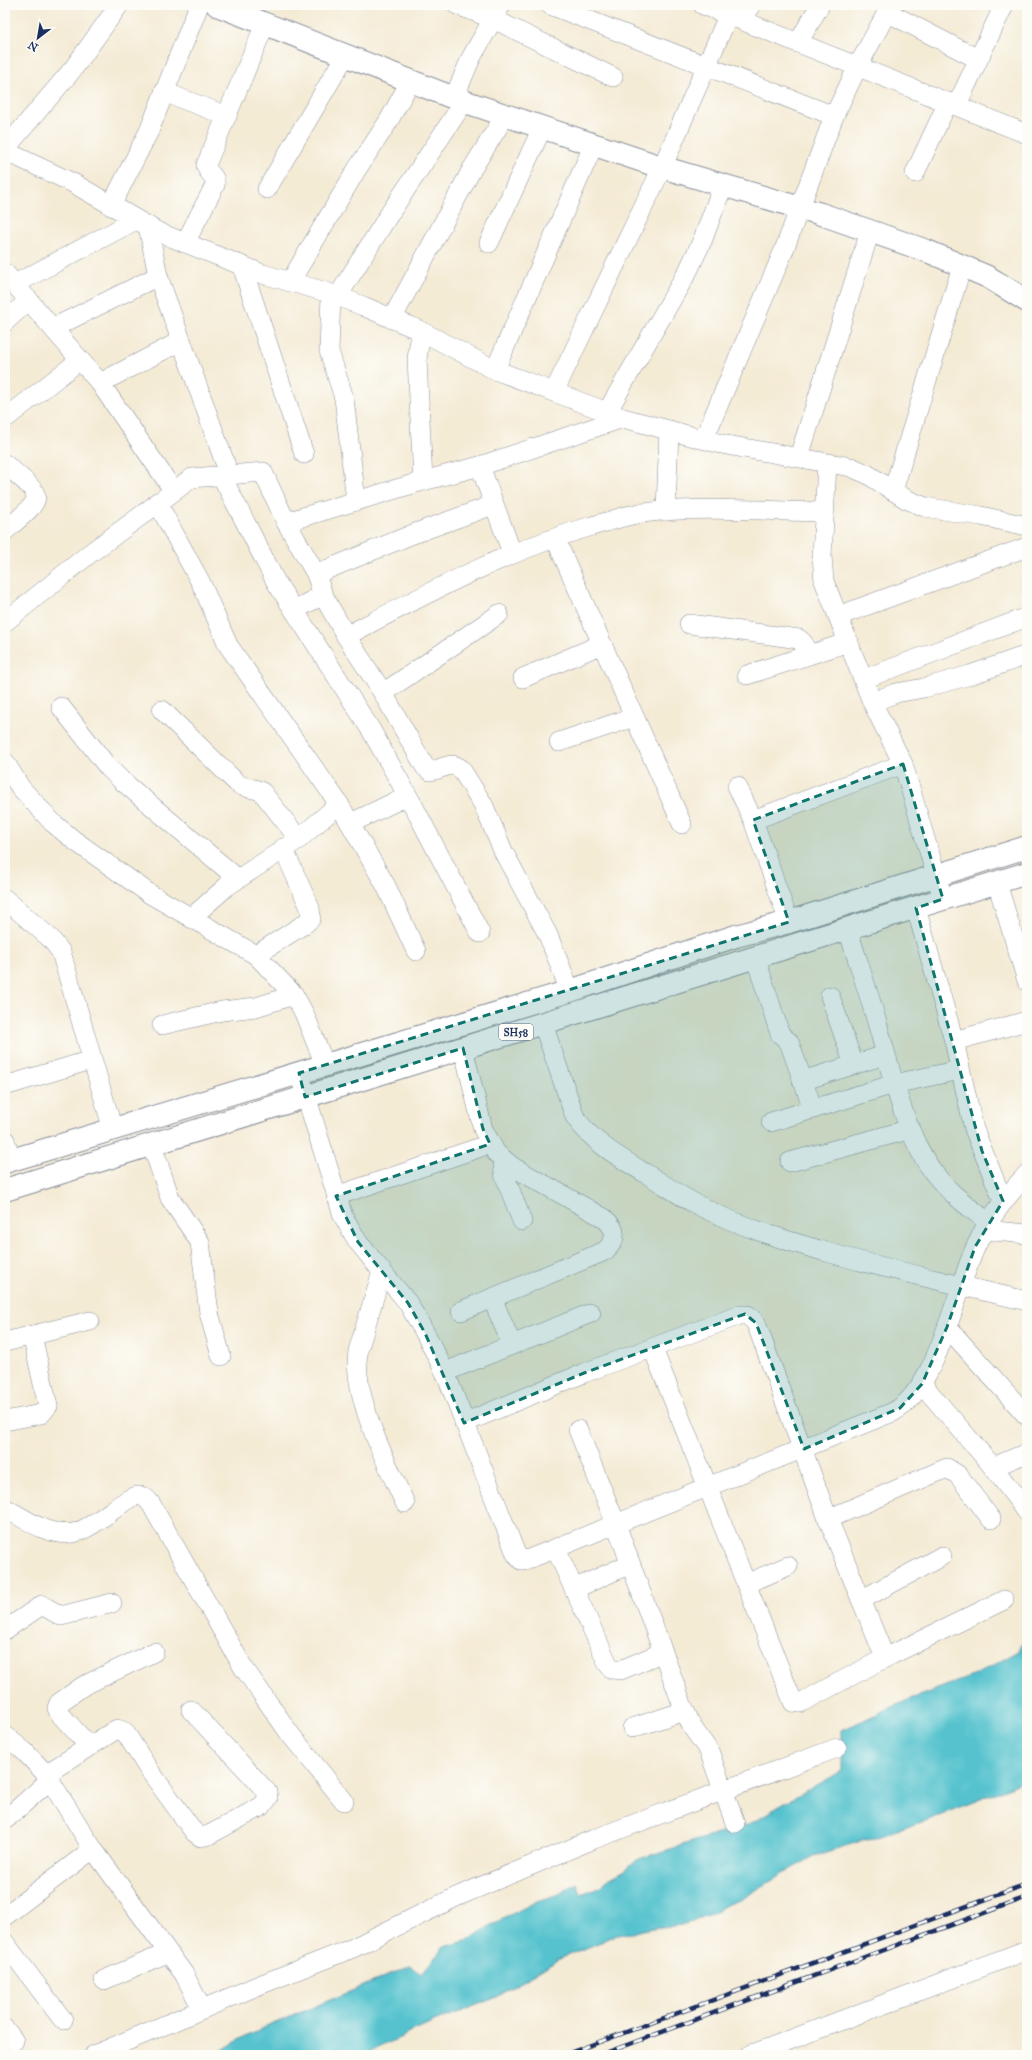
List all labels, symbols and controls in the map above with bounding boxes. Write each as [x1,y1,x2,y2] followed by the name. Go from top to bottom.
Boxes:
[18,18,58,58] north arrow
[25,38,40,54] text: N
[499,1024,533,1040] road number: SH58

